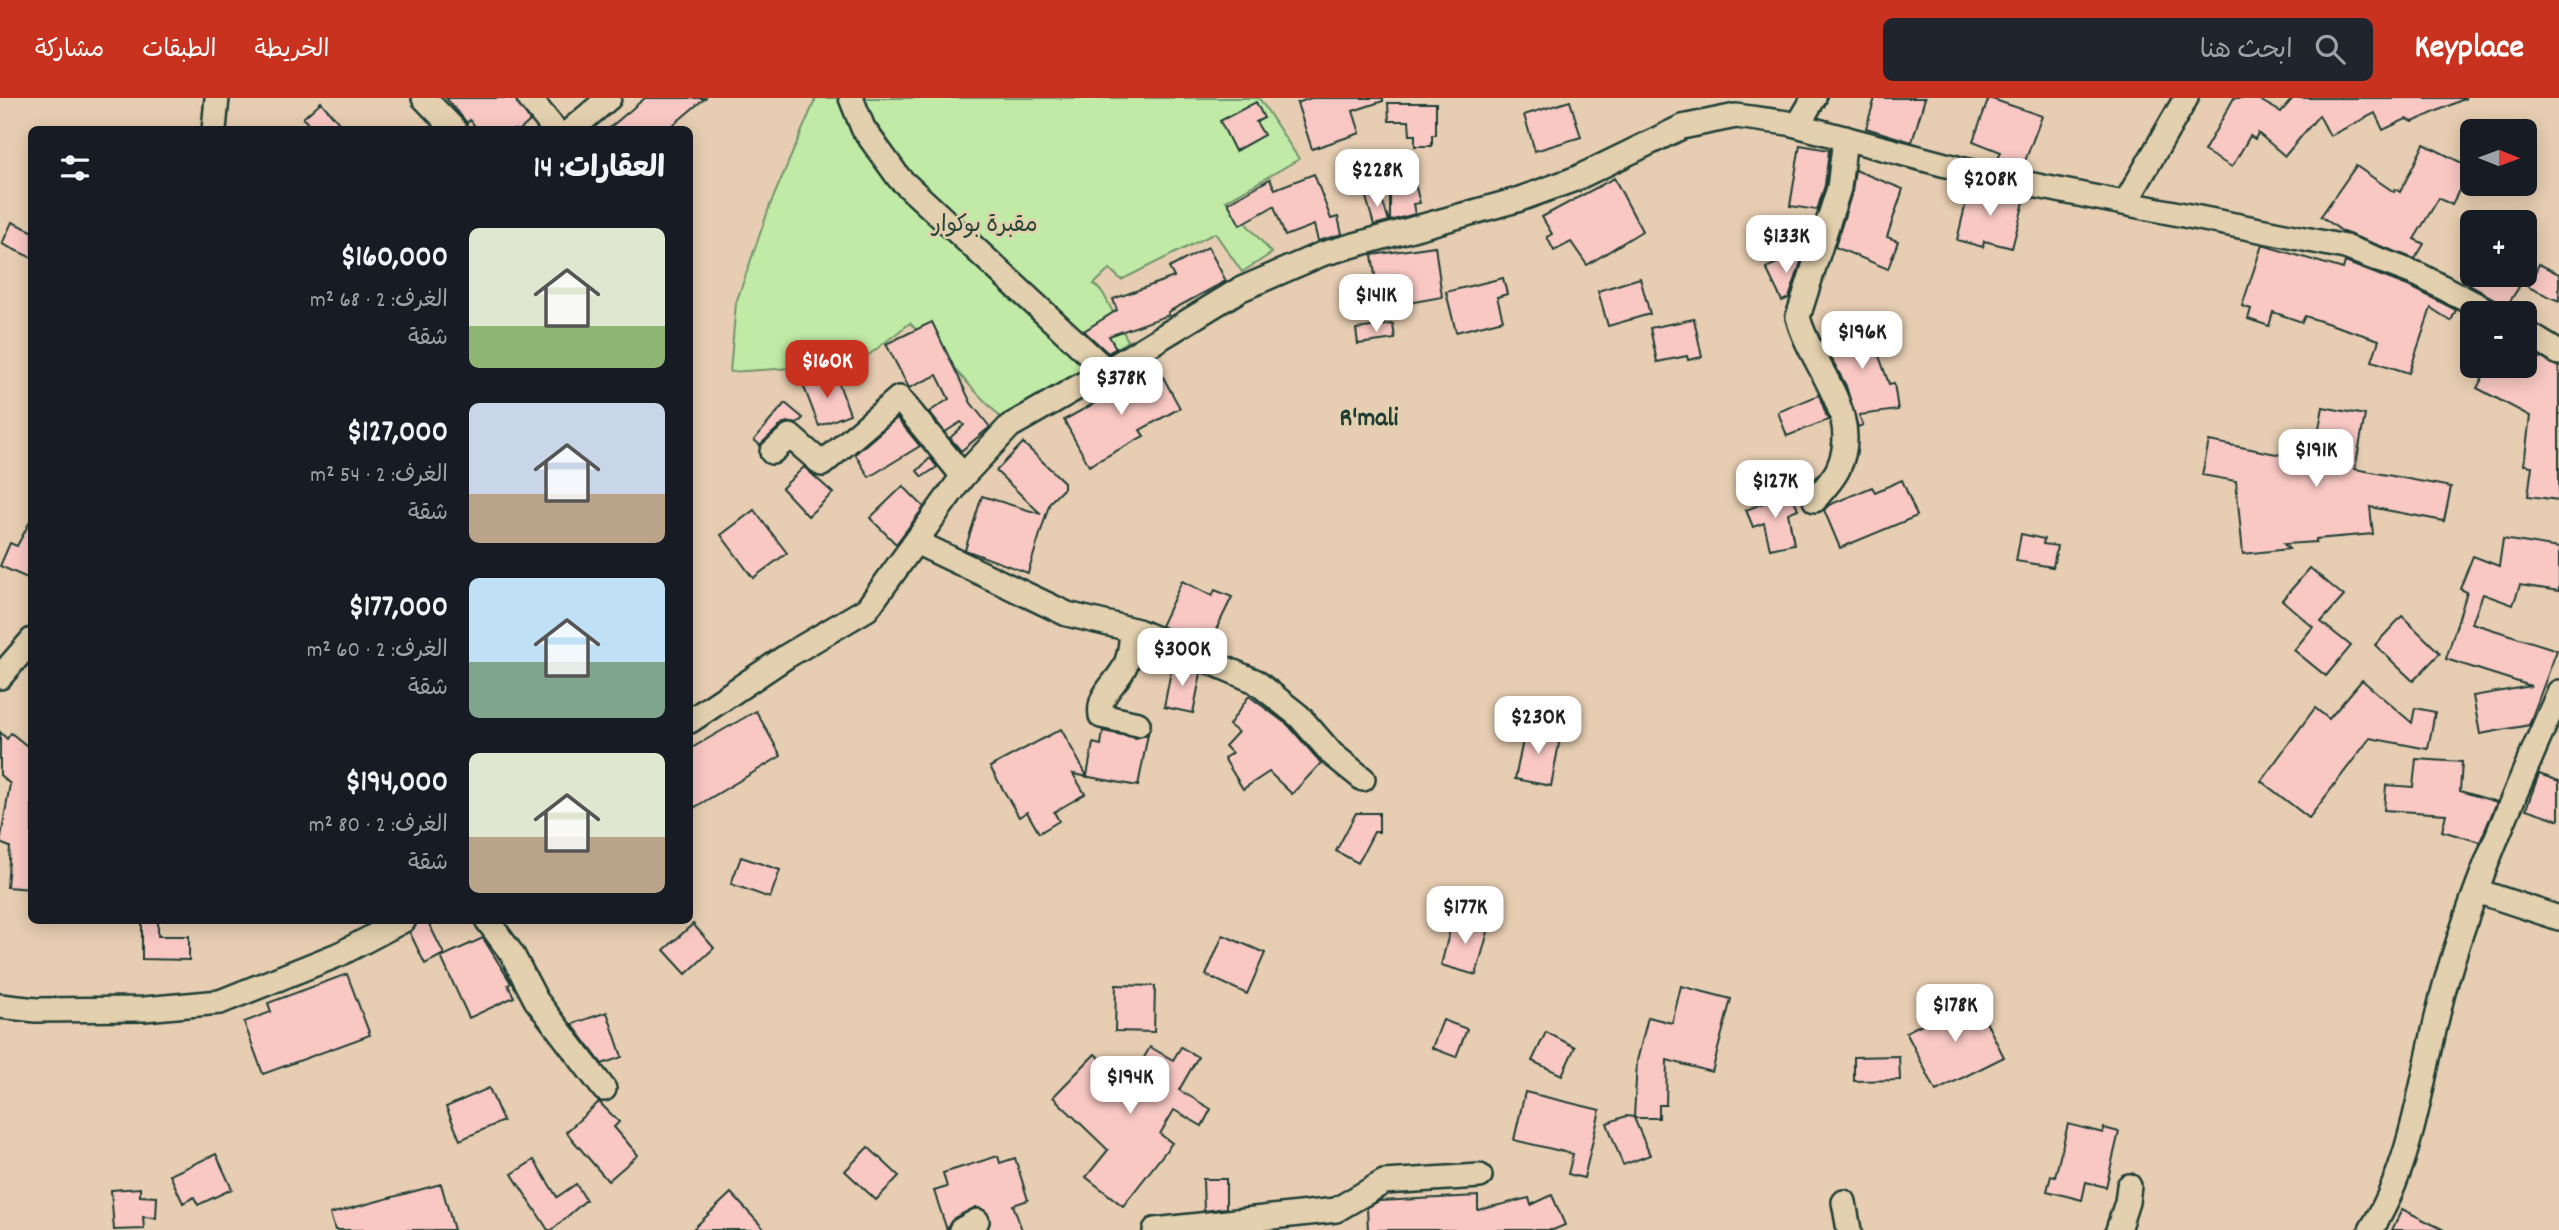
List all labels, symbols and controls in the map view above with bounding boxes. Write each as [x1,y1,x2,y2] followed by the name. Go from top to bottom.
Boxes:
[1883,18,2373,81] search box
[2415,26,2524,73] text: Keyplace
[2311,30,2349,68] icon: search
[2200,33,2293,70] text: ابحث هنا
[35,34,104,68] text: مشاركة
[142,34,217,68] text: الطبقات
[255,34,329,68] text: الخريطة
[2460,119,2538,196] north arrow
[2460,119,2537,378] map controls
[56,149,94,187] icon: filters
[534,149,665,192] text: العقارات: 14
[1328,150,1426,209] pin: $228K
[1351,155,1403,188] text: $228K
[1941,158,2039,218] pin: $208K
[1963,164,2017,197] text: $208K
[930,210,1038,243] park label: مقبرة بوكوار
[2460,210,2537,287] button: +
[1737,216,1835,275] pin: $133K
[1762,221,1810,254] text: $133K
[340,238,448,281] text: $160,000
[525,256,609,340] icon: home
[1327,274,1425,334] pin: $141K
[1355,280,1397,313] text: $141K
[310,285,448,318] text: الغرف: 2 · 68 m²
[2460,301,2537,378] button: −
[1813,312,1911,371] pin: $196K
[1837,317,1887,350] text: $196K
[408,323,448,356] text: شقة
[778,341,876,400] pin: $160K
[801,346,853,379] text: $160K
[1072,358,1170,417] pin: $378K
[1096,363,1146,396] text: $378K
[1340,401,1399,438] district label: R'mali
[347,413,448,456] text: $127,000
[2267,430,2365,489] pin: $191K
[525,431,609,515] icon: home
[2295,435,2337,468] text: $191K
[310,460,448,493] text: الغرف: 2 · 54 m²
[1726,460,1824,520] pin: $127K
[1752,466,1798,499] text: $127K
[408,498,448,531] text: شقة
[348,588,448,631] text: $177,000
[525,606,609,690] icon: home
[1133,628,1231,688] pin: $300K
[1153,634,1211,667] text: $300K
[307,635,448,668] text: الغرف: 2 · 60 m²
[408,673,448,706] text: شقة
[1489,696,1587,756] pin: $230K
[1510,702,1566,735] text: $230K
[345,763,448,806] text: $194,000
[525,781,609,865] icon: home
[309,810,448,843] text: الغرف: 2 · 80 m²
[408,848,448,881] text: شقة
[1416,886,1514,946] pin: $177K
[1443,892,1487,925] text: $177K
[1906,984,2004,1044] pin: $178K
[1932,990,1978,1023] text: $178K
[1081,1056,1179,1116] pin: $194K
[1106,1062,1154,1095] text: $194K

